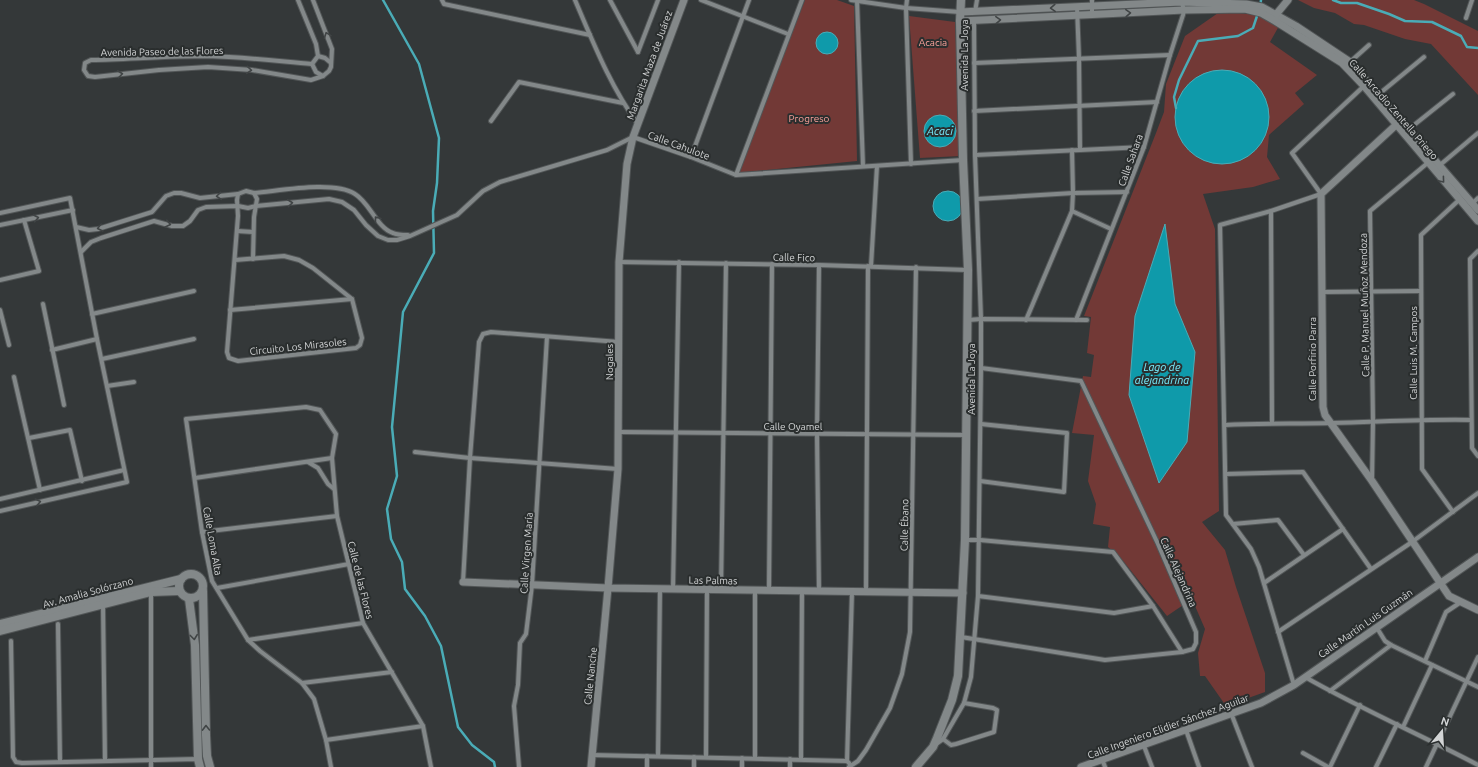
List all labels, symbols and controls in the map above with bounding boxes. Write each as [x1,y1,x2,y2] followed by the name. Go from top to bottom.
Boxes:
[1050,4,1056,12] one-way arrow
[625,9,674,121] street label: Margarita Maza de Juárez
[1125,9,1131,17] one-way arrow
[995,15,1001,24] one-way arrow
[959,19,970,91] street label: Avenida La Joya
[324,31,332,38] one-way arrow
[919,37,947,48] park label: Acacia
[101,45,223,58] street label: Avenida Paseo de las Flores
[1347,57,1440,162] street label: Calle Arcadio Zentella Priego
[246,65,252,74] one-way arrow
[117,70,123,79] one-way arrow
[789,113,830,124] park label: Progreso
[926,125,954,137] water label: Acaci
[646,129,711,162] street label: Calle Cahulote
[1116,133,1145,188] street label: Calle Sahara
[1438,175,1445,182] one-way arrow
[216,191,222,200] one-way arrow
[287,199,293,208] one-way arrow
[33,214,40,222] one-way arrow
[375,217,382,224] one-way arrow
[165,220,171,228] one-way arrow
[97,223,104,232] one-way arrow
[1358,233,1371,377] street label: Calle P. Manuel Muñoz Mendoza
[773,252,815,263] street label: Calle Fico
[1408,306,1419,400] street label: Calle Luis M. Campos
[1307,317,1318,401] street label: Calle Porfirio Parra
[249,336,347,357] street label: Circuito Los Mirasoles
[966,343,977,415] street label: Avenida La Joya
[604,344,615,380] street label: Nogales
[1135,361,1189,386] water label: Lago de alejandrina
[764,421,823,432] street label: Calle Oyamel
[35,499,41,507] one-way arrow
[898,499,910,551] street label: Calle Ébano
[201,506,224,576] street label: Calle Loma Alta
[518,512,535,594] street label: Calle Virgen María
[1158,536,1199,609] street label: Calle Alejandrina
[346,540,376,620] street label: Calle de las Flores
[42,575,135,610] street label: Av. Amalia Solórzano
[689,575,737,586] street label: Las Palmas
[1316,587,1415,660] street label: Calle Martín Luis Guzmán
[189,634,198,640] one-way arrow
[582,647,599,706] street label: Calle Nanche
[1086,692,1251,761] street label: Calle Ingeniero Elidier Sánchez Aguilar
[1422,711,1462,751] north arrow
[1439,715,1451,728] text: N
[202,725,210,731] one-way arrow

